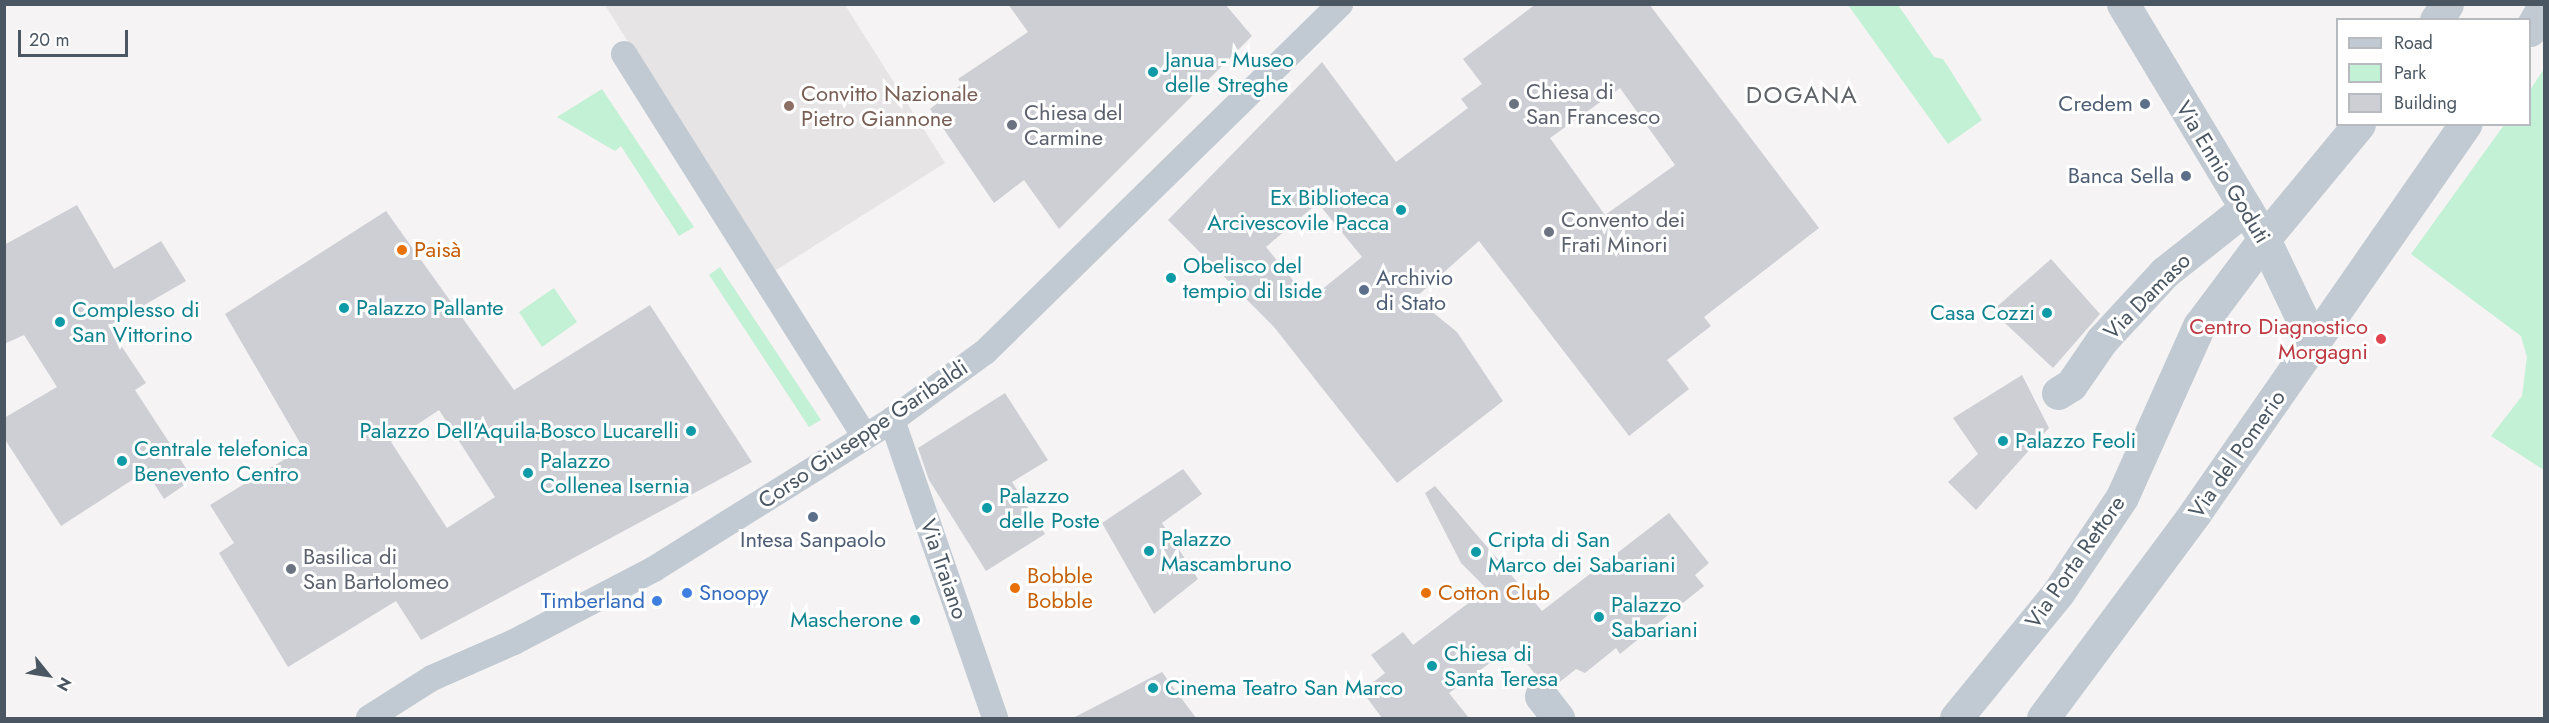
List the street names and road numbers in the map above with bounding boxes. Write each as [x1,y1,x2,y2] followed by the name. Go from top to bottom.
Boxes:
[2170,96,2276,248] street label: Via Ennio Goduti
[2098,247,2196,345] street label: Via Damaso
[753,354,973,514] street label: Corso Giuseppe Garibaldi
[2183,385,2291,523] street label: Via del Pomerio
[2020,491,2130,633] street label: Via Porta Rettore
[915,516,973,622] street label: Via Traiano

